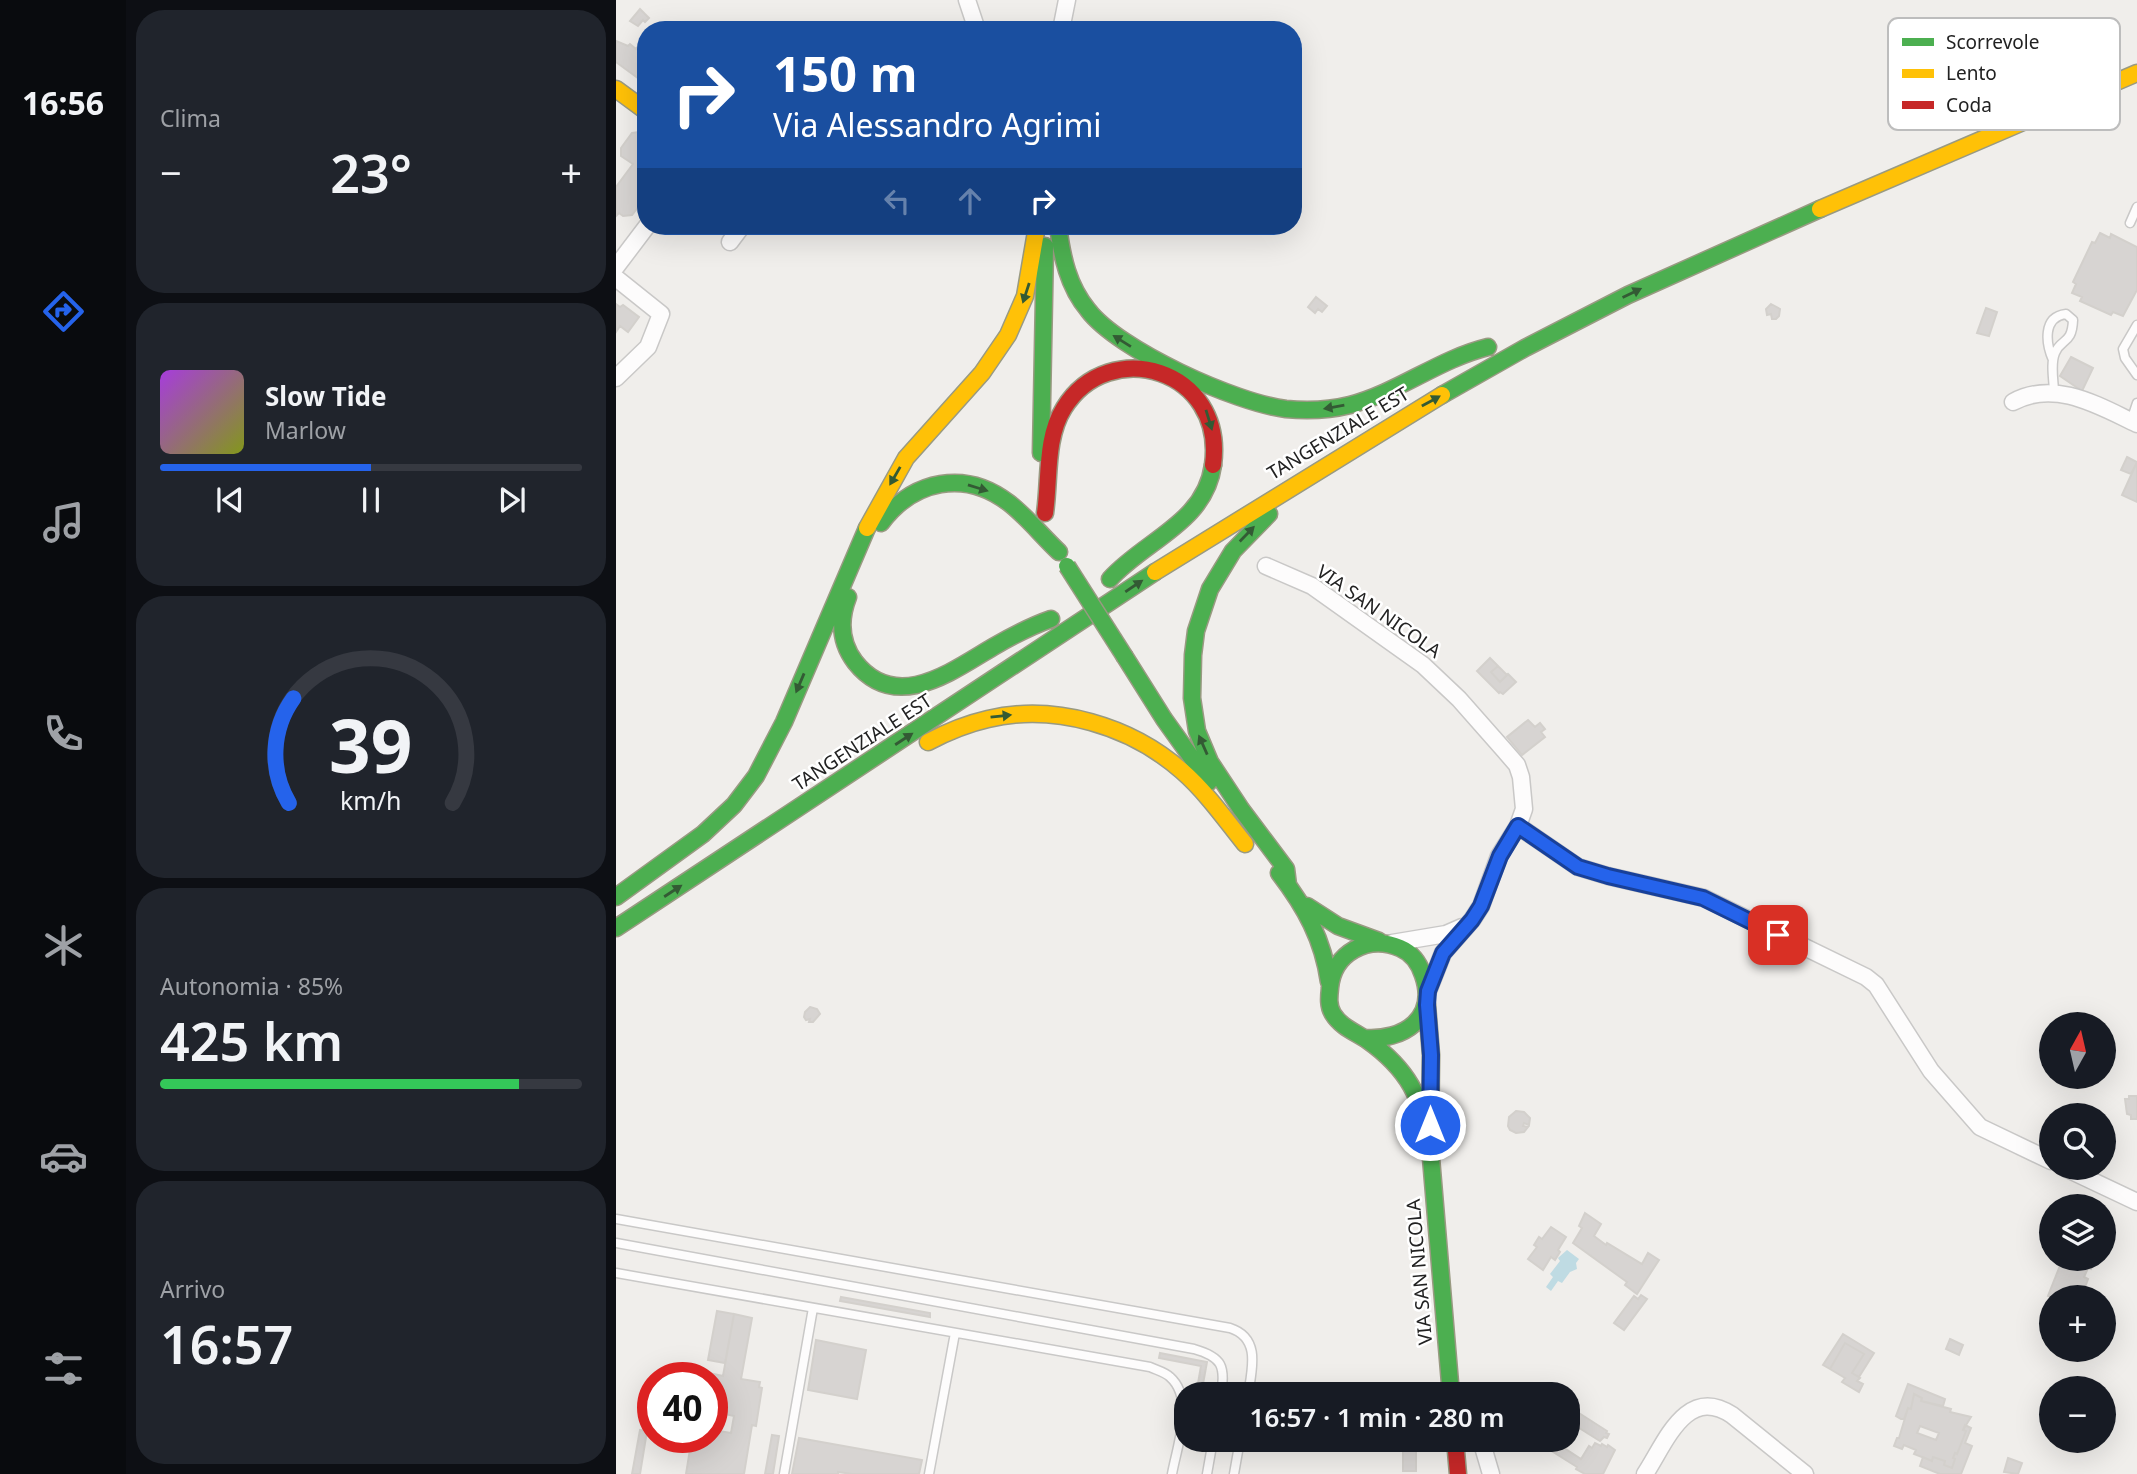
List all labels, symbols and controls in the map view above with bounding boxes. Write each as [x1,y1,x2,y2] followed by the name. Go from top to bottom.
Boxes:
[1888,18,2120,130] legend
[1946,29,2039,55] text: Scorrevole
[773,40,918,106] text: 150 m
[658,49,749,140] icon: right
[1946,60,1997,86] text: Lento
[22,81,104,124] text: 16:56
[1946,92,1992,118] text: Coda
[160,102,221,134] text: Clima
[773,103,1102,146] text: Via Alessandro Agrimi
[330,137,412,208] text: 23°
[160,146,182,198] text: −
[560,146,582,198] text: +
[878,182,916,220] icon: left
[951,182,989,220] icon: ahead
[1024,182,1062,220] icon: right
[1020,282,1031,303] one-way arrow
[39,287,88,336] icon: directions
[1621,288,1642,299] one-way arrow
[1113,335,1132,348] one-way arrow
[265,378,387,414] text: Slow Tide
[1262,380,1414,486] street label: TANGENZIALE EST
[1421,395,1441,407] one-way arrow
[1323,402,1345,413] one-way arrow
[1205,410,1215,431] one-way arrow
[265,414,346,446] text: Marlow
[889,467,901,486] one-way arrow
[211,481,249,519] icon: previous
[352,481,390,519] icon: pause
[493,481,531,519] icon: next
[968,484,989,494] one-way arrow
[39,498,88,547] icon: music
[1239,526,1256,543] one-way arrow
[1312,558,1447,664] street label: VIA SAN NICOLA
[1125,579,1143,593] one-way arrow
[795,673,806,694] one-way arrow
[787,687,937,797] street label: TANGENZIALE EST
[329,695,413,794] text: 39
[39,709,88,758] icon: phone
[990,711,1012,722] one-way arrow
[895,732,913,746] one-way arrow
[1197,735,1209,755] one-way arrow
[340,783,402,817] text: km/h
[663,884,683,897] one-way arrow
[1748,905,1808,965] pin
[1759,916,1797,954] icon: arrive
[39,921,88,970] icon: climate
[160,970,343,1002] text: Autonomia · 85%
[160,1005,343,1076] text: 425 km
[2039,1012,2116,1088] north arrow
[2039,1012,2116,1453] map controls
[1393,1088,1467,1162] position arrow
[2039,1103,2116,1180] button: search
[39,1132,88,1181] icon: car
[2039,1194,2116,1271] button: layers
[1400,1197,1438,1346] street label: VIA SAN NICOLA
[160,1273,225,1305] text: Arrivo
[2039,1285,2116,1362] button: +
[160,1308,293,1379] text: 16:57
[39,1344,88,1393] icon: filters
[637,1362,728,1453] speed limit sign: 40
[2039,1376,2116,1453] button: −
[1250,1399,1504,1435] text: 16:57 · 1 min · 280 m

